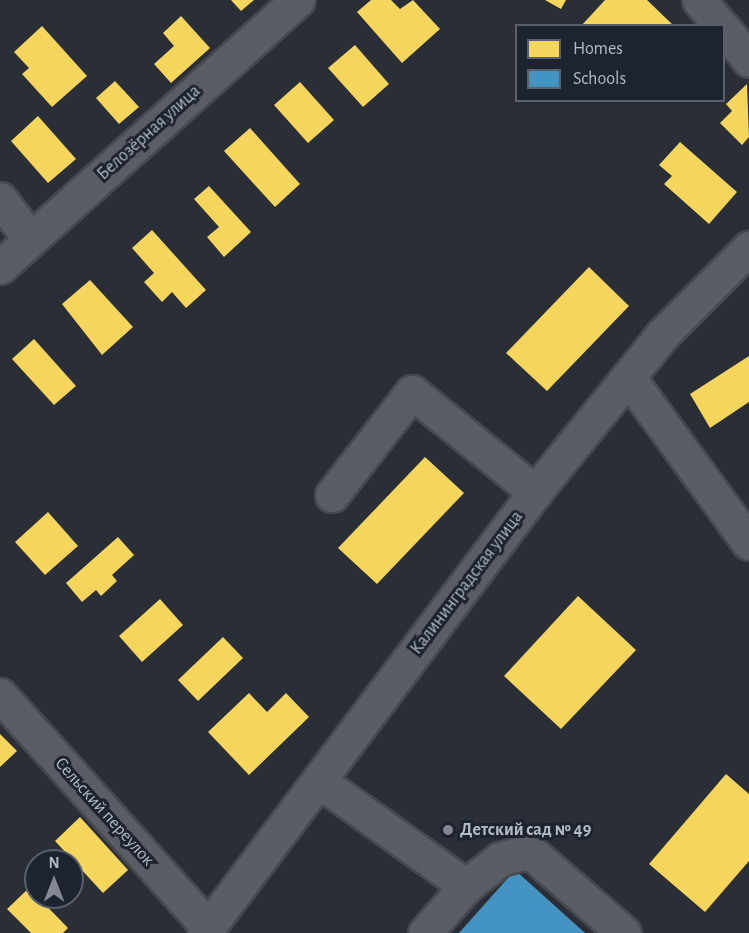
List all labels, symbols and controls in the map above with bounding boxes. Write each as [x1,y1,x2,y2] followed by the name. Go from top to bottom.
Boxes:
[515,24,725,102] legend
[573,40,623,58] text: Homes
[573,70,626,88] text: Schools
[93,81,205,185] street label: Белозёрная улица
[406,507,528,659] street label: Калининградская улица
[50,753,158,871] street label: Сельский переулок
[460,819,591,841] place label: Детский сад № 49
[441,823,455,837] marker: Детский сад № 49
[24,849,84,909] north arrow
[48,855,60,871] text: N

